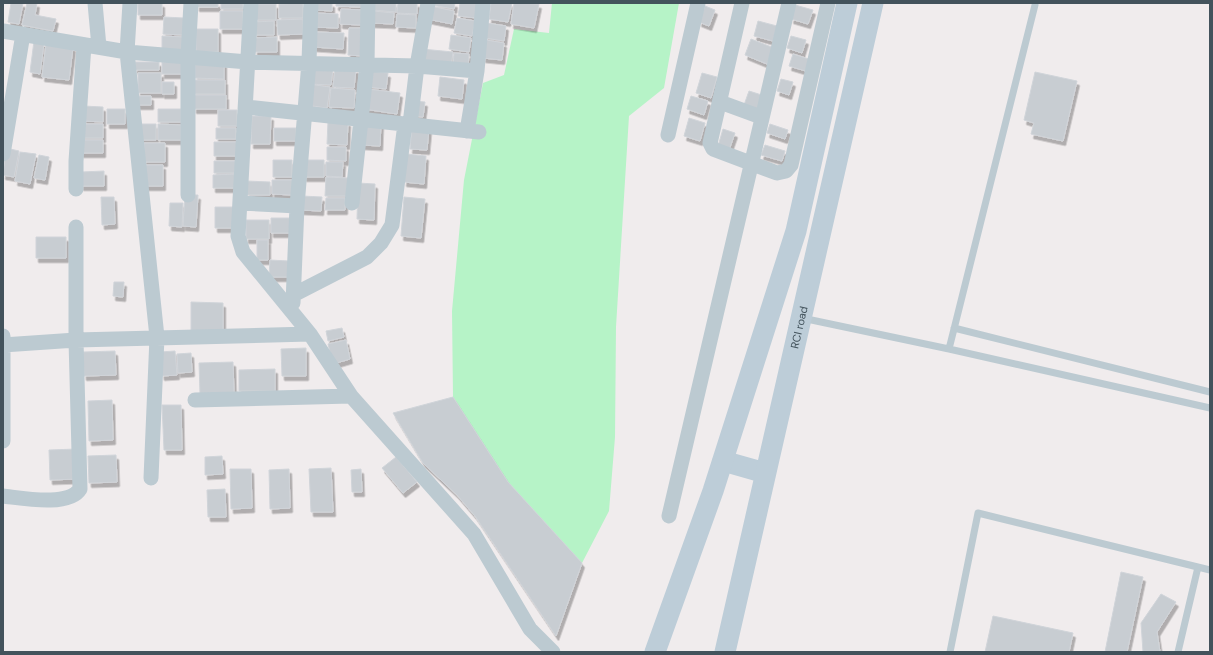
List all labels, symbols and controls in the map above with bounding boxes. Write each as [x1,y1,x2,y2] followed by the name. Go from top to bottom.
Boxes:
[787,305,811,350] street label: RCI road

